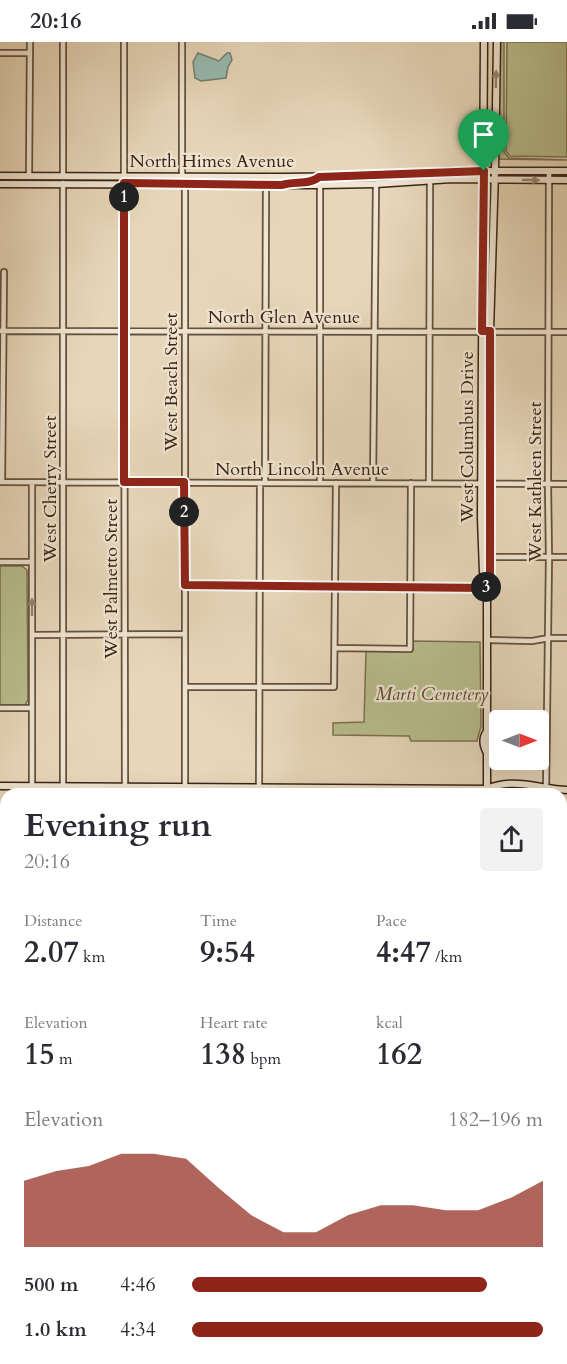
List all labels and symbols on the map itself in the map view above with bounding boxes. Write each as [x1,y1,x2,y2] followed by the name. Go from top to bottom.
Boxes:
[491,69,500,88] one-way arrow
[458,109,509,171] pin
[130,149,294,174] street label: North Himes Avenue
[521,175,540,185] one-way arrow
[109,182,139,212] pin: 1
[208,305,360,330] street label: North Glen Avenue
[159,312,184,453] street label: West Beach Street
[455,351,480,524] street label: West Columbus Drive
[523,401,548,563] street label: West Kathleen Street
[38,415,63,564] street label: West Cherry Street
[215,457,389,482] street label: North Lincoln Avenue
[169,497,199,527] pin: 2
[99,499,124,660] street label: West Palmetto Street
[471,572,501,602] pin: 3
[27,598,37,617] one-way arrow
[375,682,489,707] park label: Marti Cemetery
[489,710,549,770] north arrow

